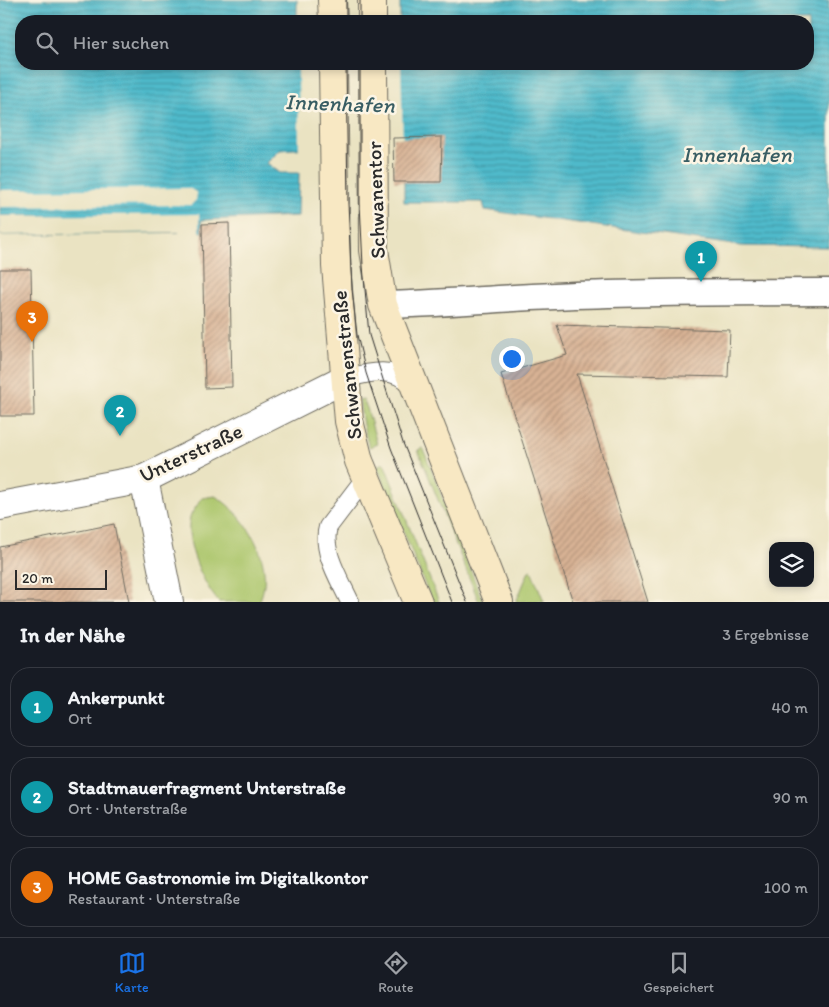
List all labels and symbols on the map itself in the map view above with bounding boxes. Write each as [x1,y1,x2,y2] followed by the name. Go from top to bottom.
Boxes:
[285,88,396,119] water label: Innenhafen
[361,140,390,259] street label: Schwanentor
[682,141,792,168] water label: Innenhafen
[685,241,717,282] pin: 1
[326,289,367,441] street label: Schwanenstraße
[16,301,48,342] pin: 3
[499,346,525,372] your location
[104,395,136,436] pin: 2
[135,418,246,487] street label: Unterstraße
[15,567,108,590] scale bar

